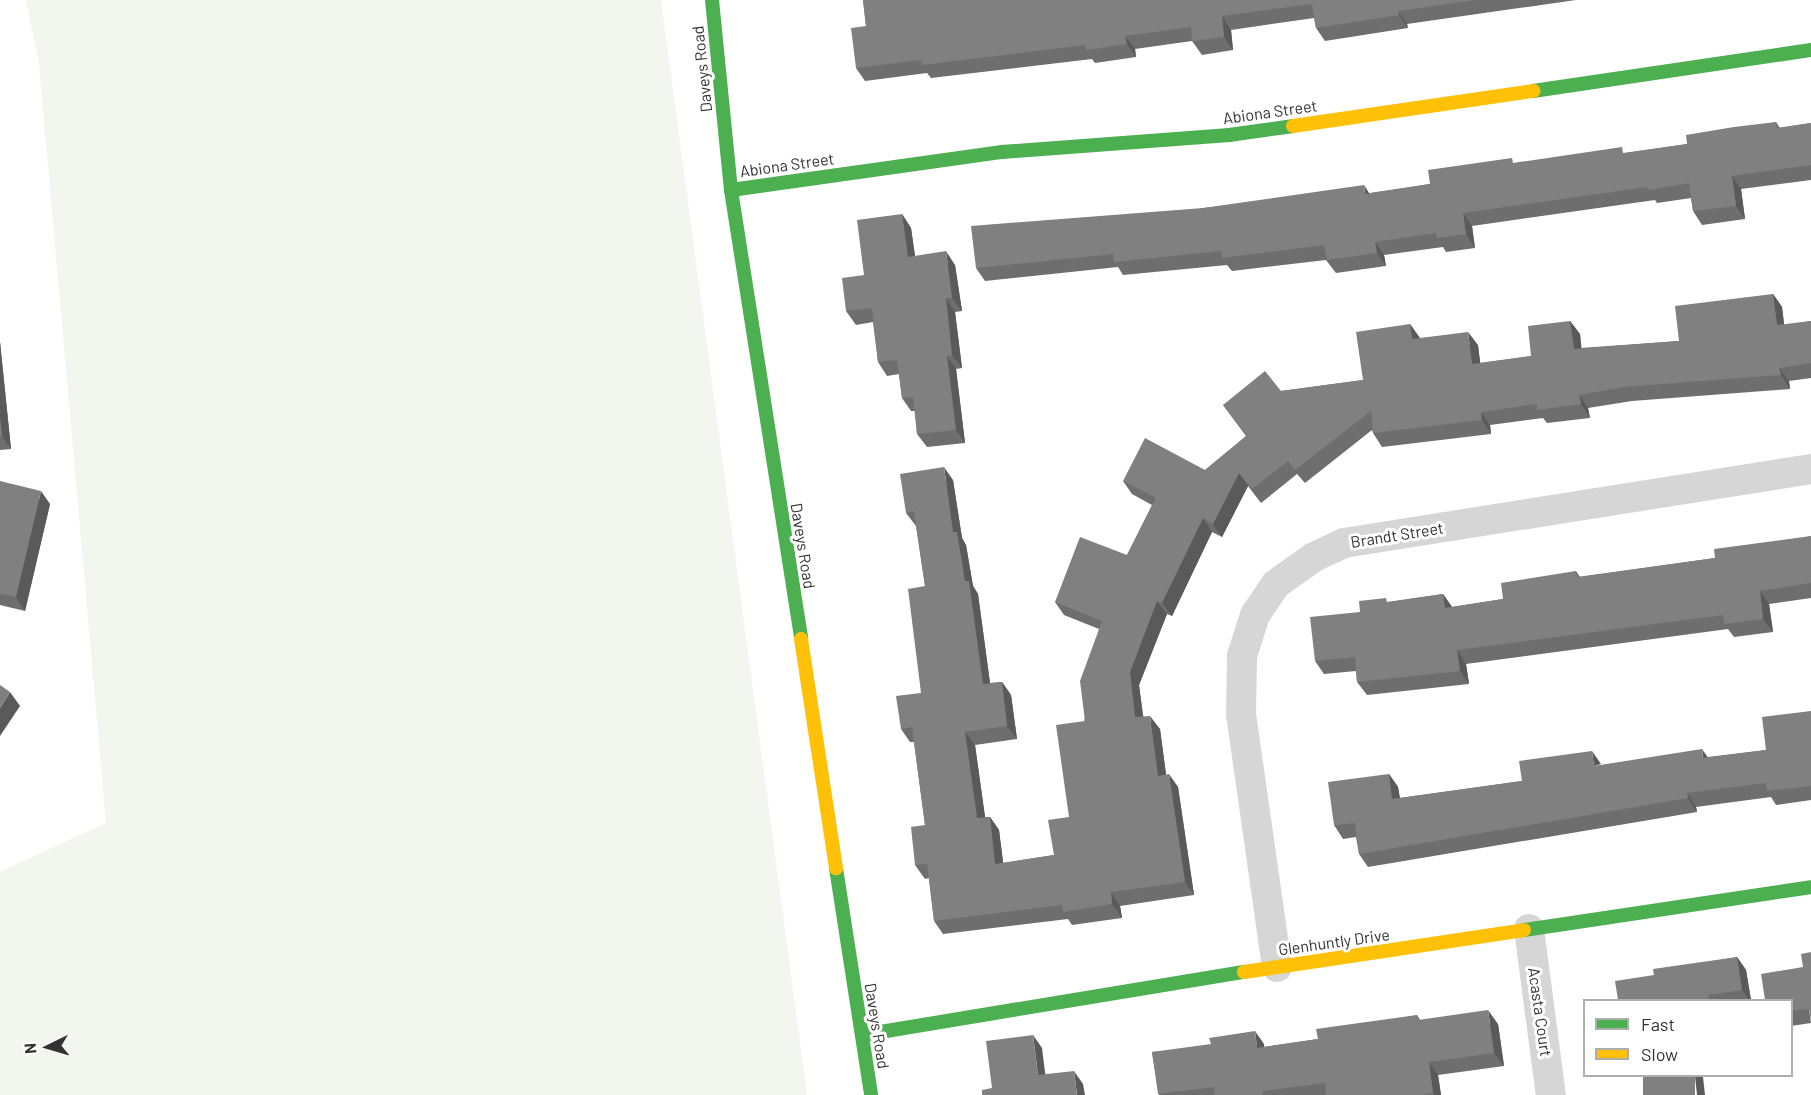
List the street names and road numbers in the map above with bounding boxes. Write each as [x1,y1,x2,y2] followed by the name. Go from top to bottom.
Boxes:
[688,25,716,113] street label: Daveys Road
[1222,96,1318,128] street label: Abiona Street
[739,149,835,181] street label: Abiona Street
[787,502,819,590] street label: Daveys Road
[1349,518,1445,552] street label: Brandt Street
[1277,925,1391,959] street label: Glenhuntly Drive
[1524,966,1556,1058] street label: Acasta Court
[861,982,893,1070] street label: Daveys Road

